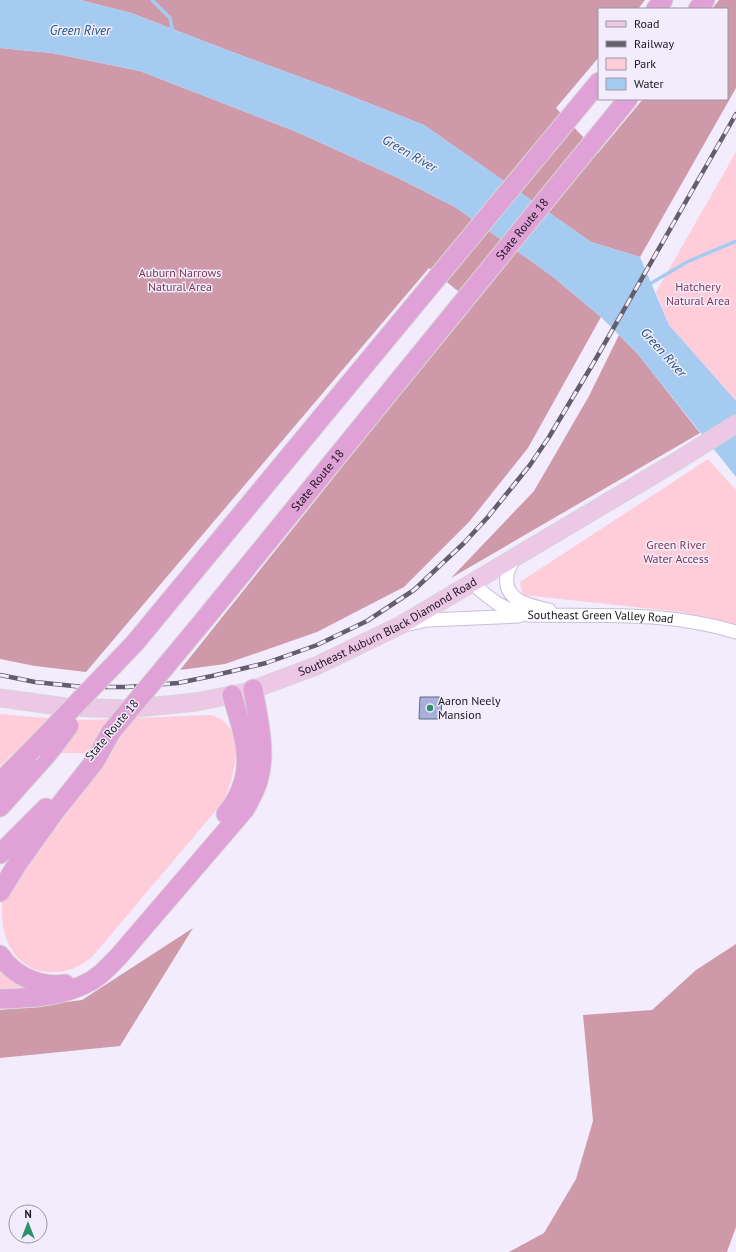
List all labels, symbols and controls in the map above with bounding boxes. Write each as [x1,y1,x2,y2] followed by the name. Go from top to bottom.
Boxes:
[598,8,728,100] legend
[634,16,659,31] text: Road
[50,22,111,39] water label: Green River
[634,36,674,51] text: Railway
[634,56,656,71] text: Park
[634,76,664,91] text: Water
[379,131,441,176] water label: Green River
[492,195,551,263] street label: State Route 18
[139,265,221,294] park label: Auburn Narrows Natural Area
[666,279,730,308] park label: Hatchery Natural Area
[637,324,691,381] water label: Green River
[288,446,347,514] street label: State Route 18
[643,537,709,566] park label: Green River Water Access
[296,574,479,679] street label: Southeast Auburn Black Diamond Road
[527,607,674,626] street label: Southeast Green Valley Road
[438,693,501,722] place label: Aaron Neely Mansion
[82,696,142,763] street label: State Route 18
[425,703,435,713] marker: Aaron Neely Mansion
[8,1204,48,1244] north arrow
[24,1207,32,1221] text: N

